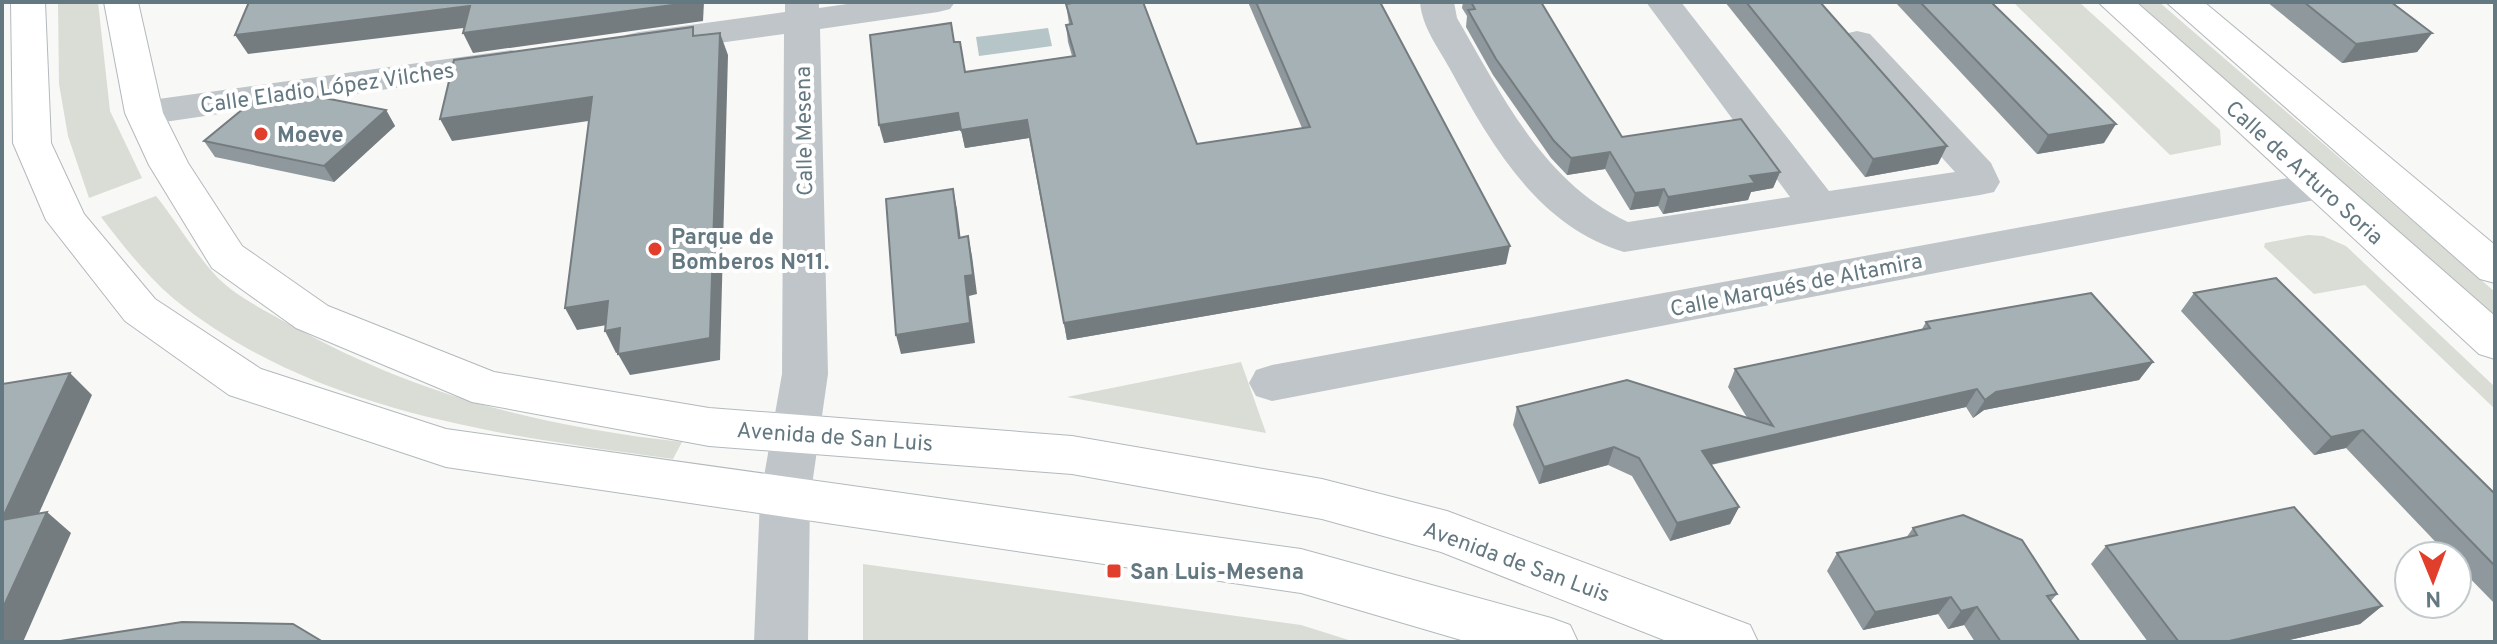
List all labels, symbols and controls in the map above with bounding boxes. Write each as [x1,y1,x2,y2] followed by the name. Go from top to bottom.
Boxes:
[199,58,456,121] street label: Calle Eladio López Vilches
[791,66,820,196] street label: Calle Mesena
[2219,96,2388,252] street label: Calle de Arturo Soria
[277,123,343,150] place label: Moeve
[252,125,270,143] marker: Moeve
[671,225,829,277] place label: Parque de Bomberos Nº11.
[646,240,664,258] marker: Parque de Bomberos Nº11.
[1668,249,1925,324] street label: Calle Marqués de Altamira
[736,418,934,459] street label: Avenida de San Luis
[1419,517,1613,610] street label: Avenida de San Luis
[2393,540,2473,620] north arrow
[1130,560,1304,587] place label: San Luis-Mesena
[1105,562,1123,580] marker: San Luis-Mesena
[2425,584,2441,611] text: N

